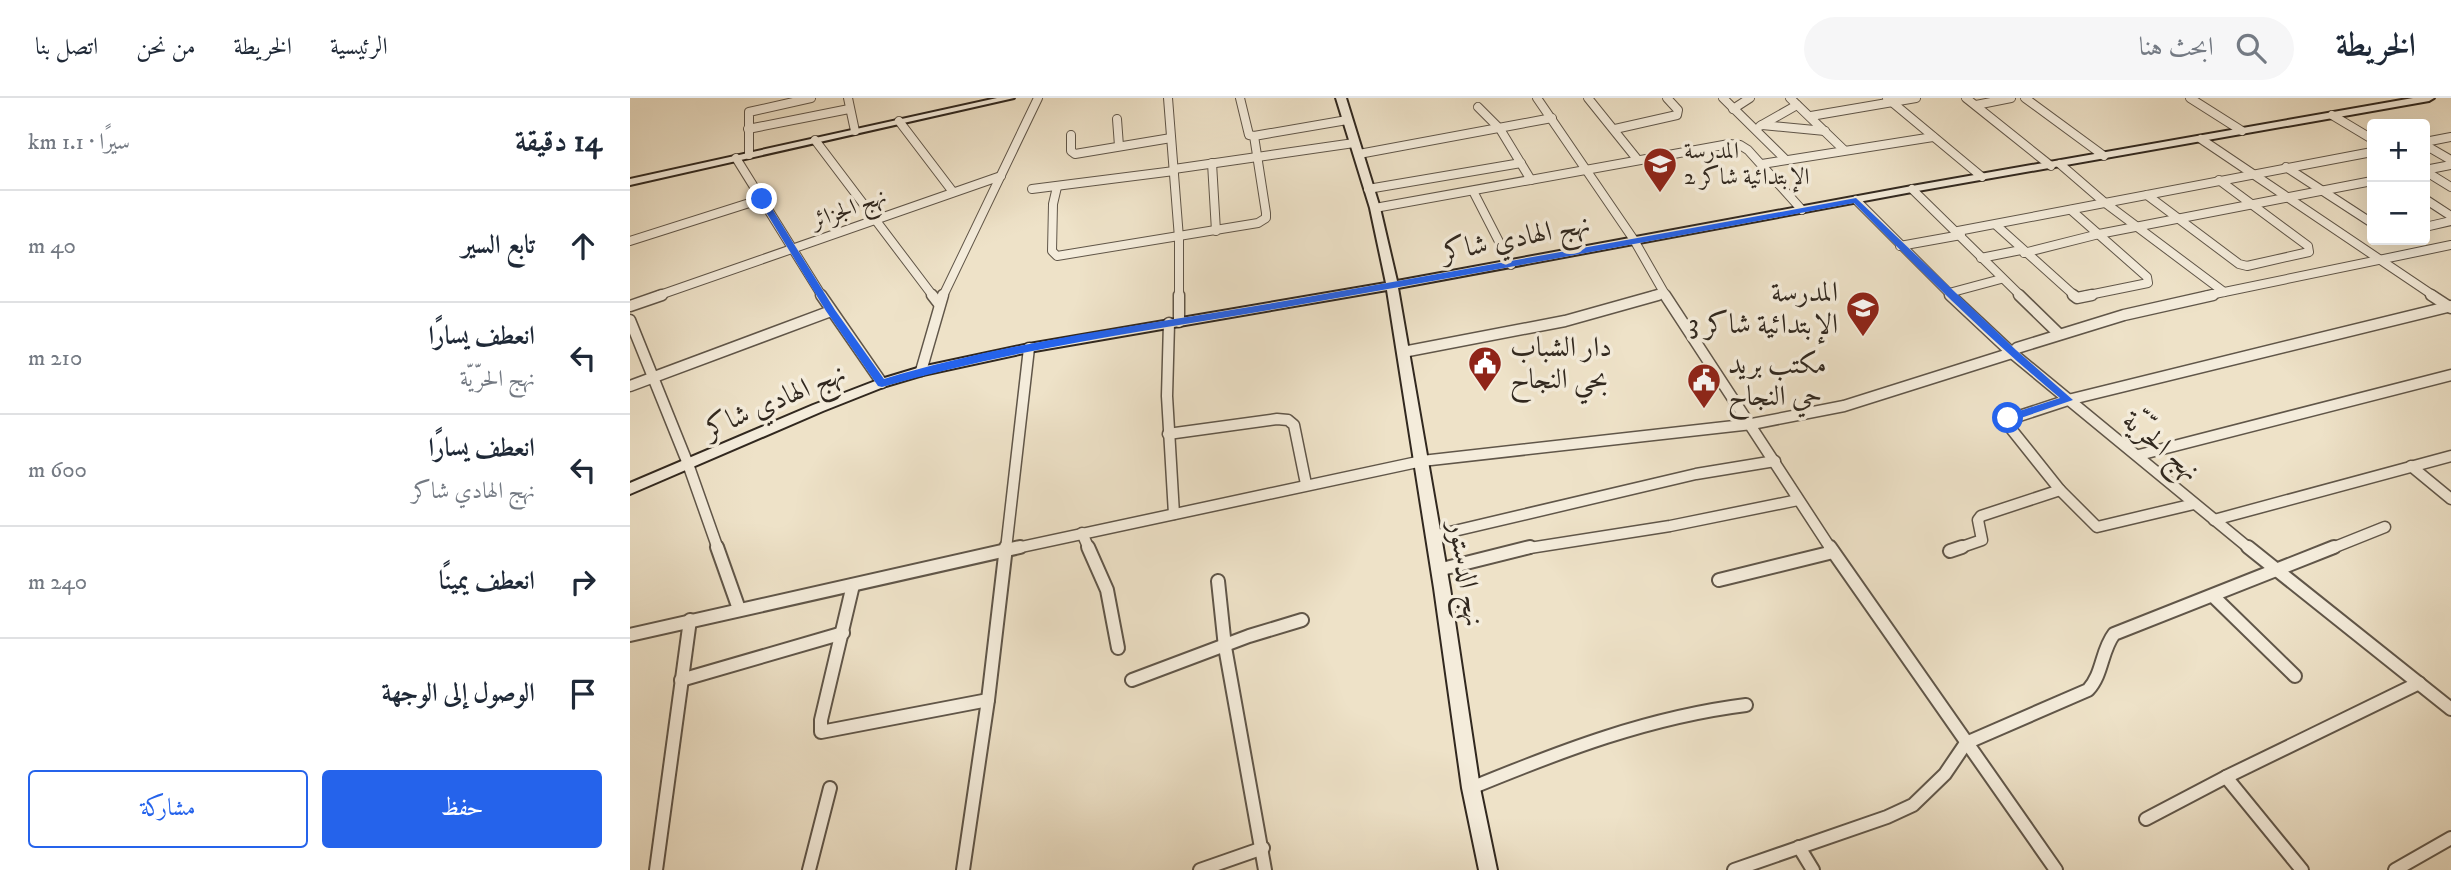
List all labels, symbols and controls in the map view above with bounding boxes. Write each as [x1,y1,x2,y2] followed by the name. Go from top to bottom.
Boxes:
[1804,17,2294,80] search box
[2336,26,2416,67] text: الخريطة
[2232,29,2270,67] icon: search
[2139,31,2214,64] text: ابحث هنا
[35,32,98,62] text: اتصل بنا
[136,32,196,62] text: من نحن
[234,32,292,62] text: الخريطة
[330,32,388,62] text: الرئيسية
[2367,119,2430,245] map controls
[2367,119,2430,182] button: +
[515,124,602,161] text: 14 دقيقة
[28,128,130,157] text: سيرًا · 1.1 km
[1684,137,1809,193] place label: المدرسة الإبتدائية شاكر 2
[1641,145,1679,194] school or university icon: المدرسة الإبتدائية شاكر 2
[806,182,892,241] street label: نهج الجزائر
[2367,182,2430,245] button: −
[746,183,777,214] route end
[1436,206,1594,276] street label: نهج الهادي شاكر
[564,227,602,265] icon: ahead
[462,229,535,262] text: تابع السير
[28,232,76,261] text: 40 m
[1689,275,1838,345] place label: المدرسة الإبتدائية شاكر 3
[1844,289,1882,338] school or university icon: المدرسة الإبتدائية شاكر 3
[428,320,535,353] text: انعطف يسارًا
[1510,330,1612,405] place label: دار الشباب بحي النجاح
[564,339,602,377] icon: left
[28,344,82,373] text: 210 m
[1466,344,1504,393] public building icon: دار الشباب بحي النجاح
[1728,347,1827,421] place label: مكتب بريد حي النجاح
[696,356,853,453] street label: نهج الهادي شاكر
[1685,361,1723,410] public building icon: مكتب بريد حي النجاح
[460,365,535,394] text: نهج الحرّيّة
[2111,401,2209,493] street label: نهج الحرّيّة
[1992,402,2023,433] route start
[428,432,535,465] text: انعطف يسارًا
[564,451,602,489] icon: left
[28,456,87,485] text: 600 m
[412,477,535,506] text: نهج الهادي شاكر
[1434,516,1492,630] street label: نهج الدستور
[564,563,602,601] icon: right
[439,565,535,598] text: انعطف يمينًا
[28,568,87,597] text: 240 m
[564,675,602,713] icon: arrive
[381,677,535,710] text: الوصول إلى الوجهة
[28,770,308,848] button: مشاركة
[322,770,602,848] button: حفظ

